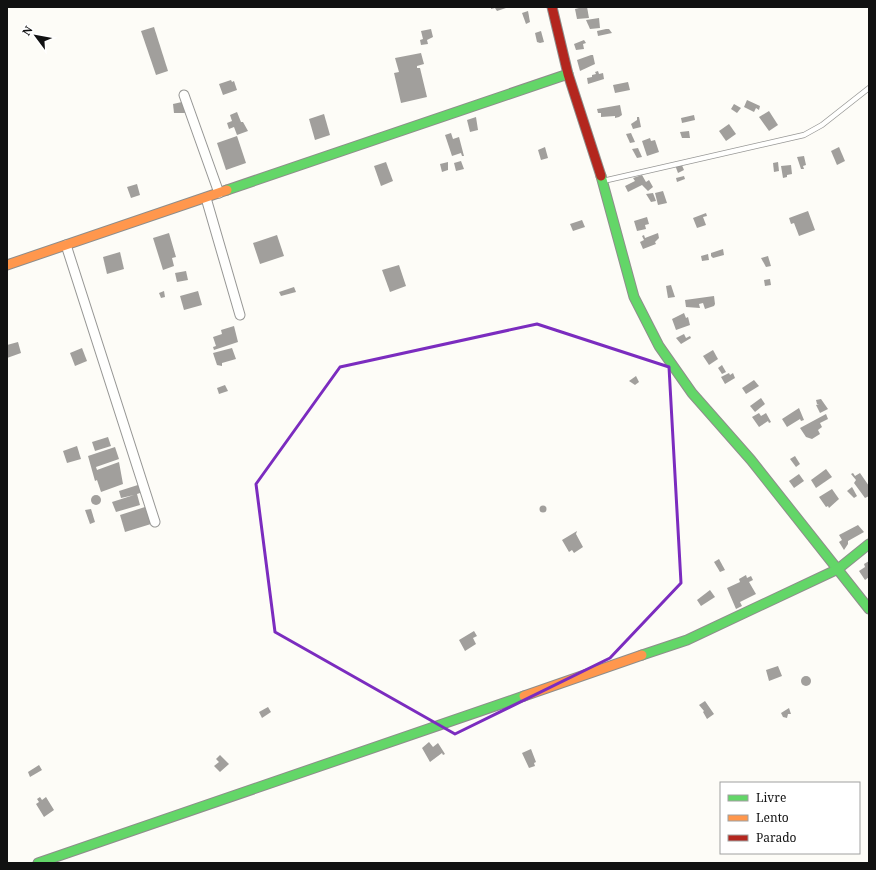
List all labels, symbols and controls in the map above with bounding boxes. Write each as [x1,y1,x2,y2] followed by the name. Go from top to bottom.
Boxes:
[16,16,56,56] north arrow
[18,23,36,38] text: N
[720,782,860,854] legend
[756,789,786,806] text: Livre
[756,809,789,826] text: Lento
[756,829,797,846] text: Parado

